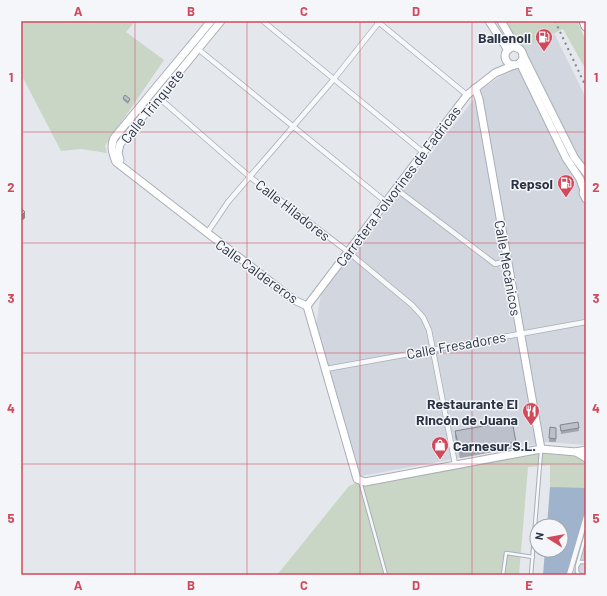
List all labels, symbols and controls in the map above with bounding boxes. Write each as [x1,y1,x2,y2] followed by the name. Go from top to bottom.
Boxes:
[74,3,83,19] text: A
[187,3,195,19] text: B
[300,3,308,19] text: C
[412,3,420,19] text: D
[525,3,533,19] text: E
[534,27,554,52] fuel station icon: Ballenoil
[478,29,531,46] place label: Ballenoil
[117,65,187,147] street label: Calle Trinquete
[9,69,13,85] text: 1
[594,69,598,85] text: 1
[332,102,464,270] street label: Carretera Polvorines de Fadricas
[556,173,576,198] fuel station icon: Repsol
[511,175,553,192] place label: Repsol
[252,176,334,244] street label: Calle Hiladores
[7,179,15,195] text: 2
[592,179,600,195] text: 2
[491,219,525,317] street label: Calle Mecánicos
[212,235,302,307] street label: Calle Caldereros
[7,290,15,306] text: 3
[592,290,600,306] text: 3
[405,328,507,362] street label: Calle Fresadores
[416,395,518,428] place label: Restaurante El Rincón de Juana
[7,400,15,416] text: 4
[592,400,600,416] text: 4
[521,401,541,426] restaurant icon: Restaurante El Rincón de Juana
[430,435,450,460] shop icon: Carnesur S.L.
[453,437,536,454] place label: Carnesur S.L.
[7,510,15,526] text: 5
[592,510,600,526] text: 5
[529,518,569,558] north arrow
[532,531,546,541] text: N
[74,577,83,593] text: A
[187,577,195,593] text: B
[300,577,308,593] text: C
[412,577,420,593] text: D
[525,577,533,593] text: E

